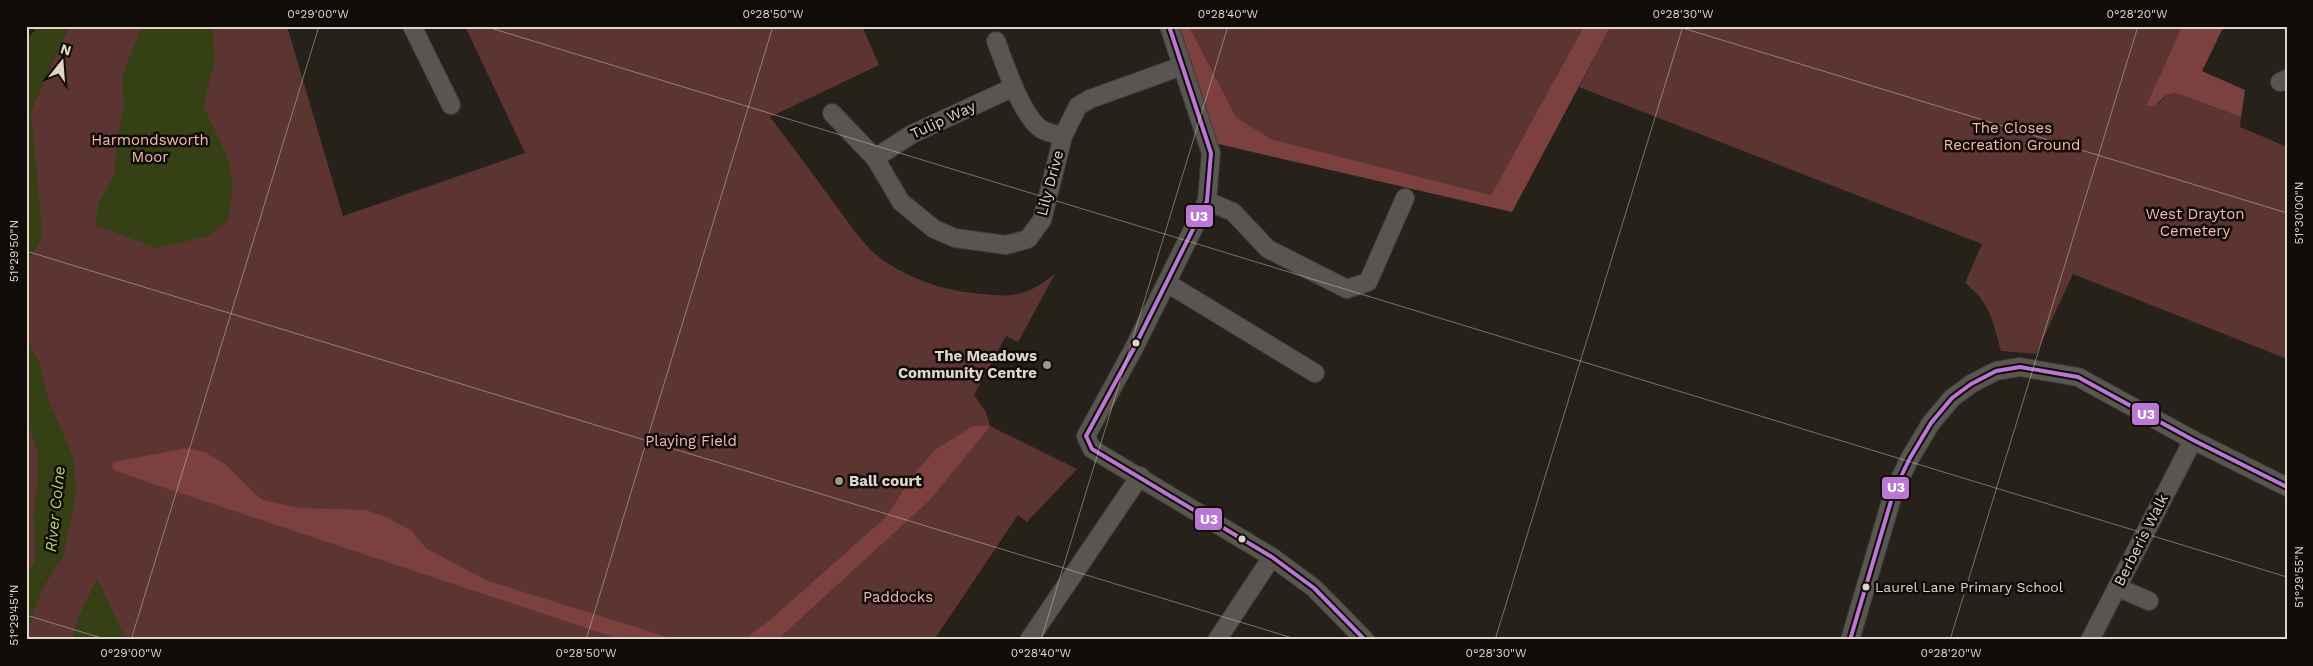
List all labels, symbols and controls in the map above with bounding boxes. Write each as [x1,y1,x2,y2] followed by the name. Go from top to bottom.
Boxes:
[287,7,349,21] text: 0°29'00"W
[743,7,804,21] text: 0°28'50"W
[1198,7,1259,21] text: 0°28'40"W
[1652,7,1714,21] text: 0°28'30"W
[2106,7,2168,21] text: 0°28'20"W
[38,38,88,88] north arrow
[59,40,73,59] text: N
[908,97,979,143] street label: Tulip Way
[1944,119,2080,154] park label: The Closes Recreation Ground
[91,131,209,166] park label: Harmondsworth Moor
[1033,148,1067,218] street label: Lily Drive
[2292,181,2306,245] text: 51°30'00"N
[1185,204,1214,228] line badge: U3
[2146,205,2244,240] park label: West Drayton Cemetery
[1190,208,1208,224] text: U3
[7,220,21,282] text: 51°29'50"N
[1131,338,1141,348] unlabelled marker
[898,347,1037,382] place label: The Meadows Community Centre
[1041,359,1053,371] marker: The Meadows Community Centre
[2131,402,2160,426] line badge: U3
[2137,406,2155,422] text: U3
[645,432,737,450] park label: Playing Field
[41,465,69,553] water label: River Colne
[849,472,922,490] place label: Ball court
[833,475,845,487] marker: Ball court
[1881,476,1910,500] line badge: U3
[1887,479,1905,495] text: U3
[2110,491,2172,589] street label: Berberis Walk
[1194,507,1223,531] line badge: U3
[1200,511,1218,527] text: U3
[1237,534,1247,544] unlabelled marker
[2292,546,2306,608] text: 51°29'55"N
[1875,579,2064,595] place label: Laurel Lane Primary School
[1861,582,1871,592] marker: Laurel Lane Primary School
[7,584,21,646] text: 51°29'45"N
[863,588,933,606] park label: Paddocks
[100,646,162,660] text: 0°29'00"W
[556,646,617,660] text: 0°28'50"W
[1011,646,1072,660] text: 0°28'40"W
[1465,646,1527,660] text: 0°28'30"W
[1920,646,1982,660] text: 0°28'20"W

